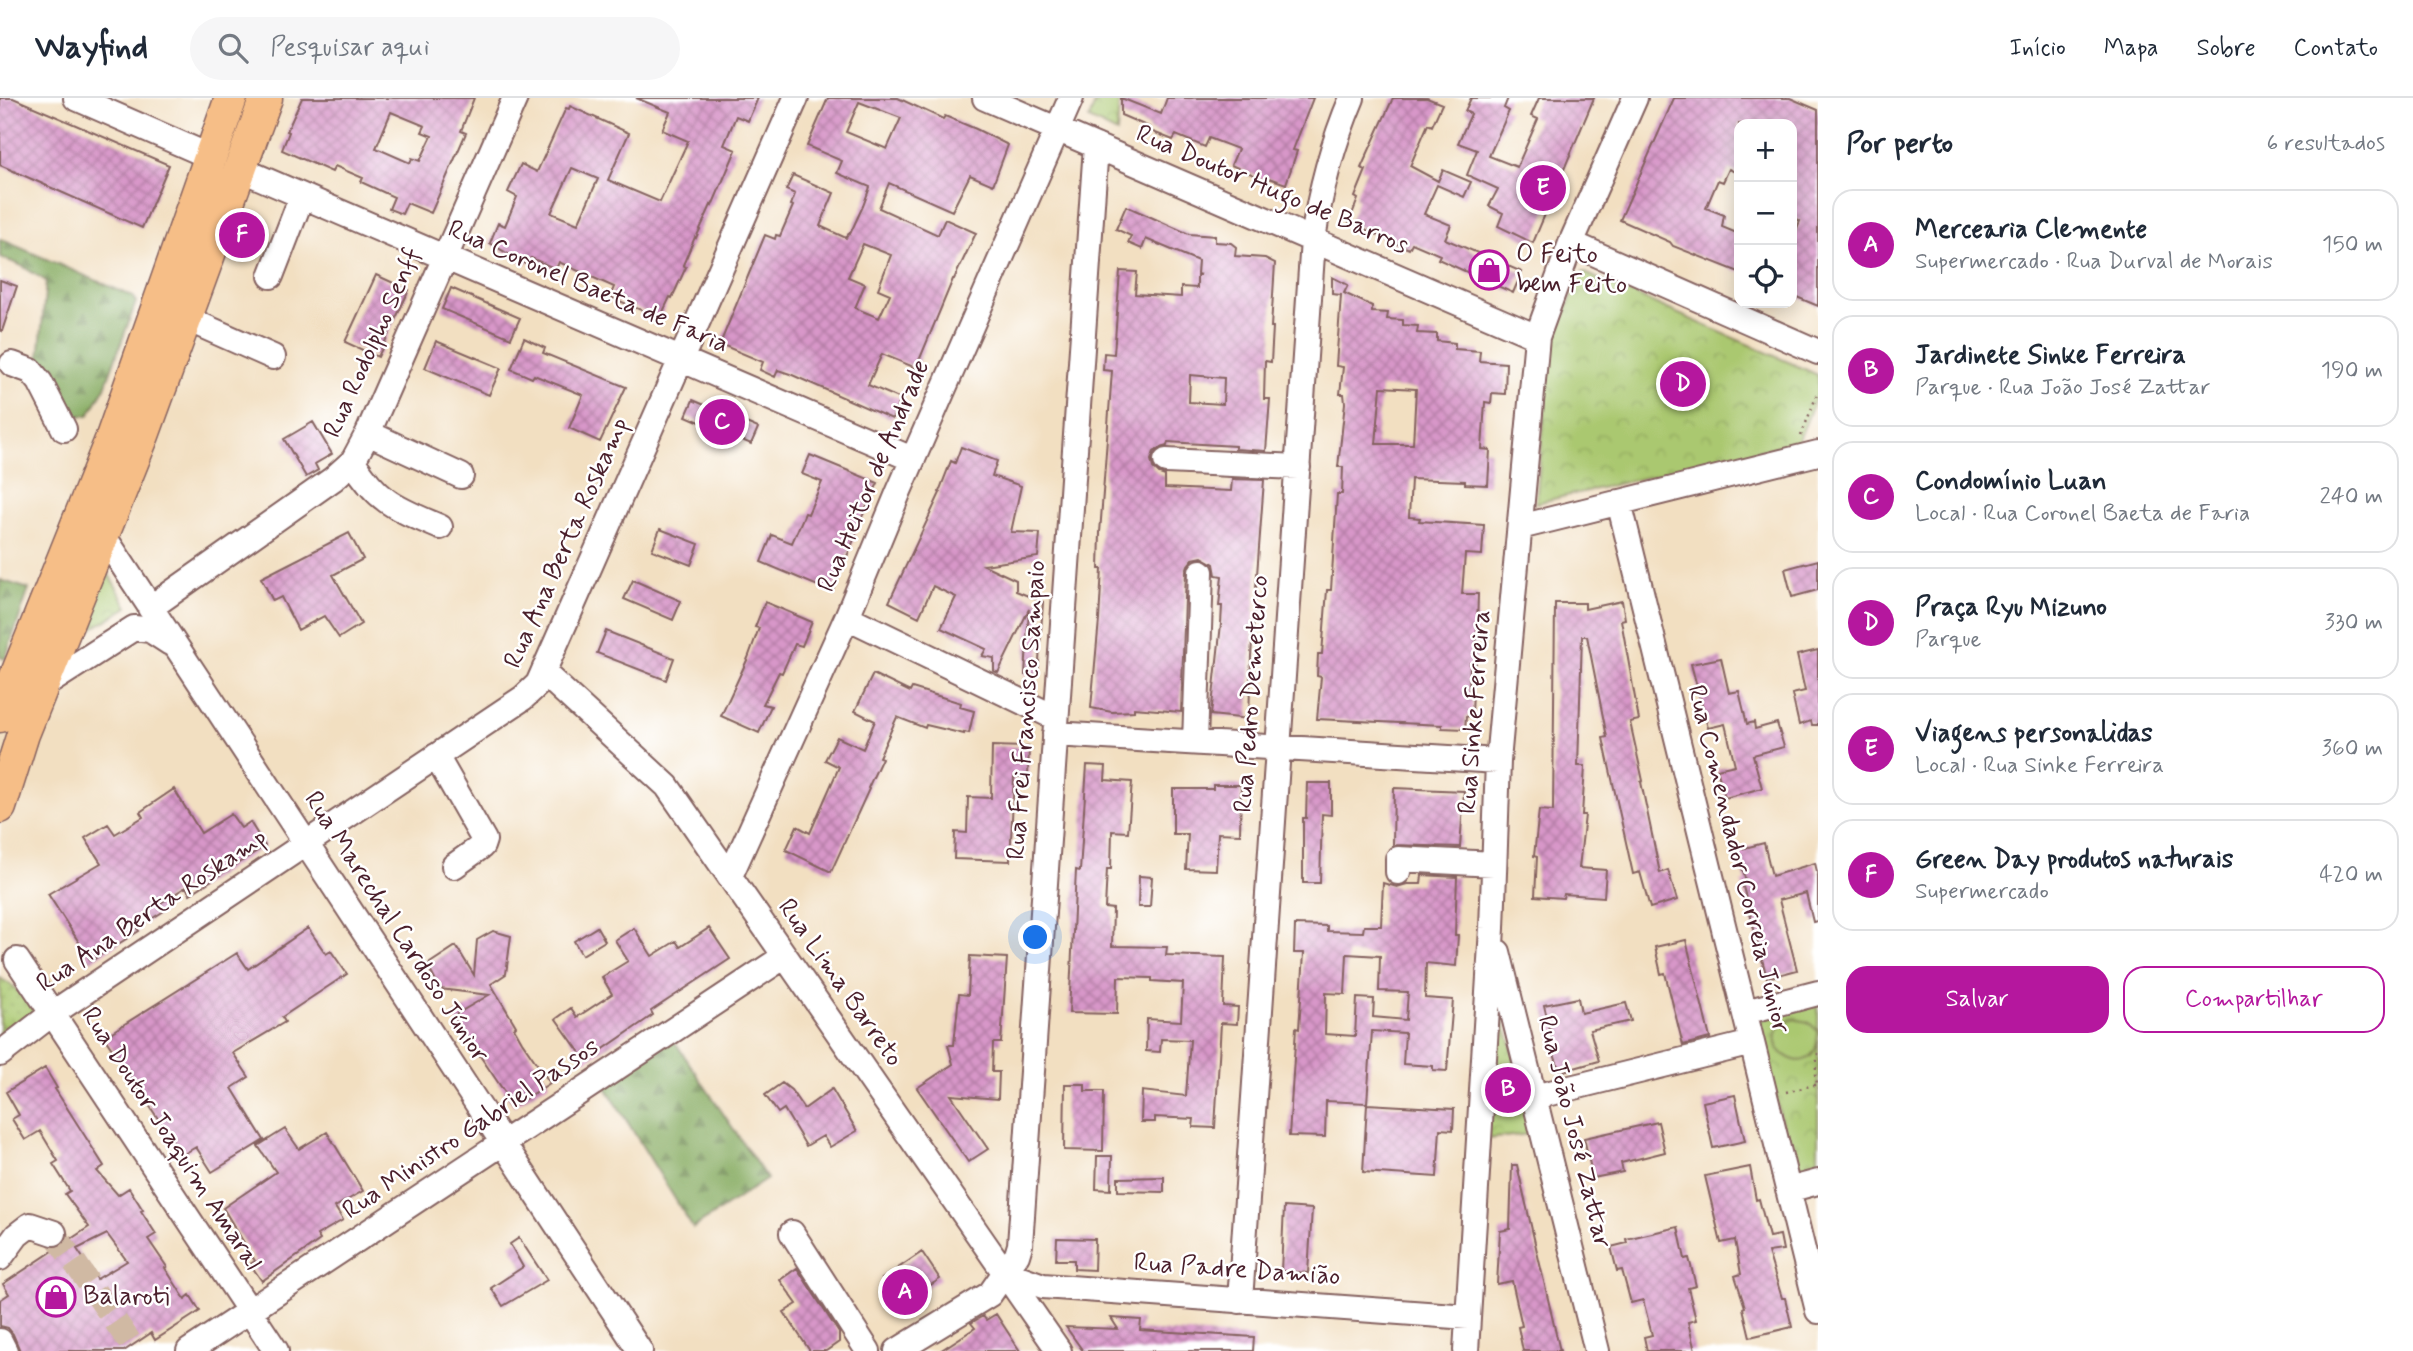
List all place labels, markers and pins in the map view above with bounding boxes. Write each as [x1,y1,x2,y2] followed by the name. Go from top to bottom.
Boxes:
[1520,162,1566,214] pin: E
[219,209,265,261] pin: F
[1516,238,1627,302] place label: O Feito bem Feito
[1468,249,1510,291] shop icon: O Feito bem Feito
[1660,358,1706,410] pin: D
[699,396,745,448] pin: C
[1485,1064,1531,1116] pin: B
[882,1266,928,1318] pin: A
[35,1276,77,1318] shop icon: Balaroti
[83,1280,169,1314] place label: Balaroti

